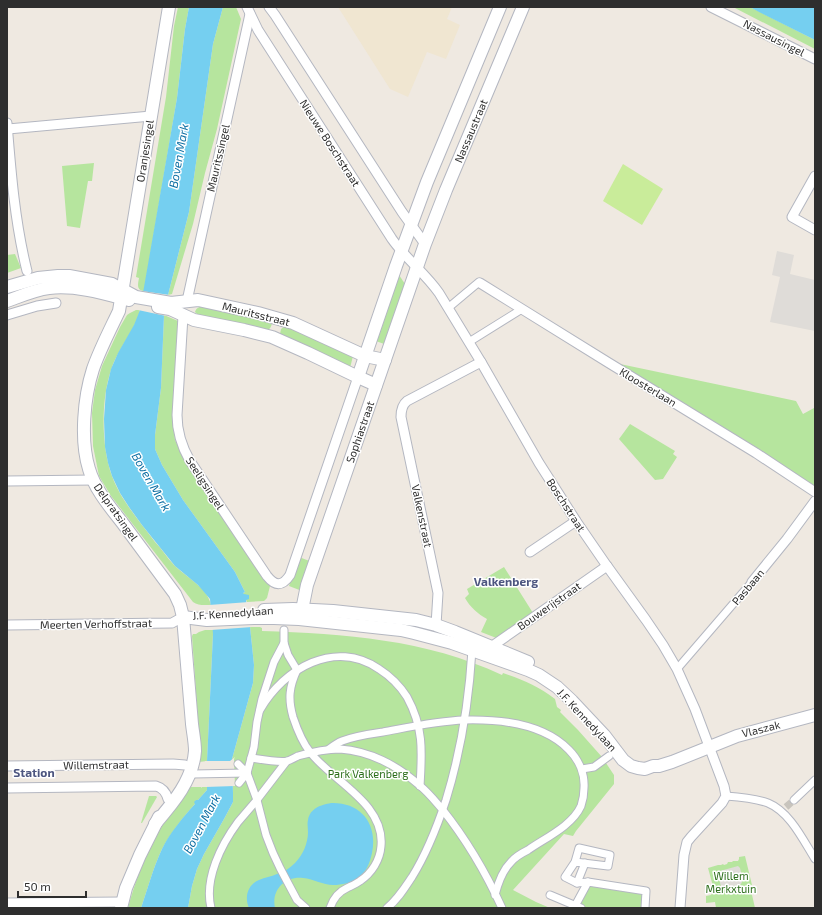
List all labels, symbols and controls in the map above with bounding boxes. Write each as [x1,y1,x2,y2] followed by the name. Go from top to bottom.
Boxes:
[741,16,808,59] street label: Nassausingel
[297,97,363,189] street label: Nieuwe Boschstraat
[451,97,490,165] street label: Nassaustraat
[133,118,157,183] street label: Oranjesingel
[203,122,232,193] street label: Mauritssingel
[165,123,191,189] water label: Boven Mark
[221,299,291,328] street label: Mauritsstraat
[617,364,679,409] street label: Kloosterlaan
[343,399,376,464] street label: Sophiastraat
[130,450,174,513] water label: Boven Mark
[184,454,228,512] street label: Seeligsingel
[544,476,588,534] street label: Boschstraat
[92,480,142,544] street label: Delpratsingel
[409,483,435,548] street label: Valkenstraat
[729,566,766,607] street label: Pasbaan
[474,574,538,588] district label: Valkenberg
[514,579,584,633] street label: Bouwerijstraat
[192,603,274,622] street label: J.F. Kennedylaan
[40,616,152,631] street label: Meerten Verhoffstraat
[555,686,620,754] street label: J.F. Kennedylaan
[740,717,782,740] street label: Vlaszak
[63,757,129,772] street label: Willemstraat
[13,765,55,779] district label: Station
[328,767,408,780] park label: Park Valkenberg
[180,792,223,855] water label: Boven Mark
[706,869,756,895] park label: Willem Merkxtuin
[18,873,86,899] scale bar
[24,879,51,893] text: 50 m

